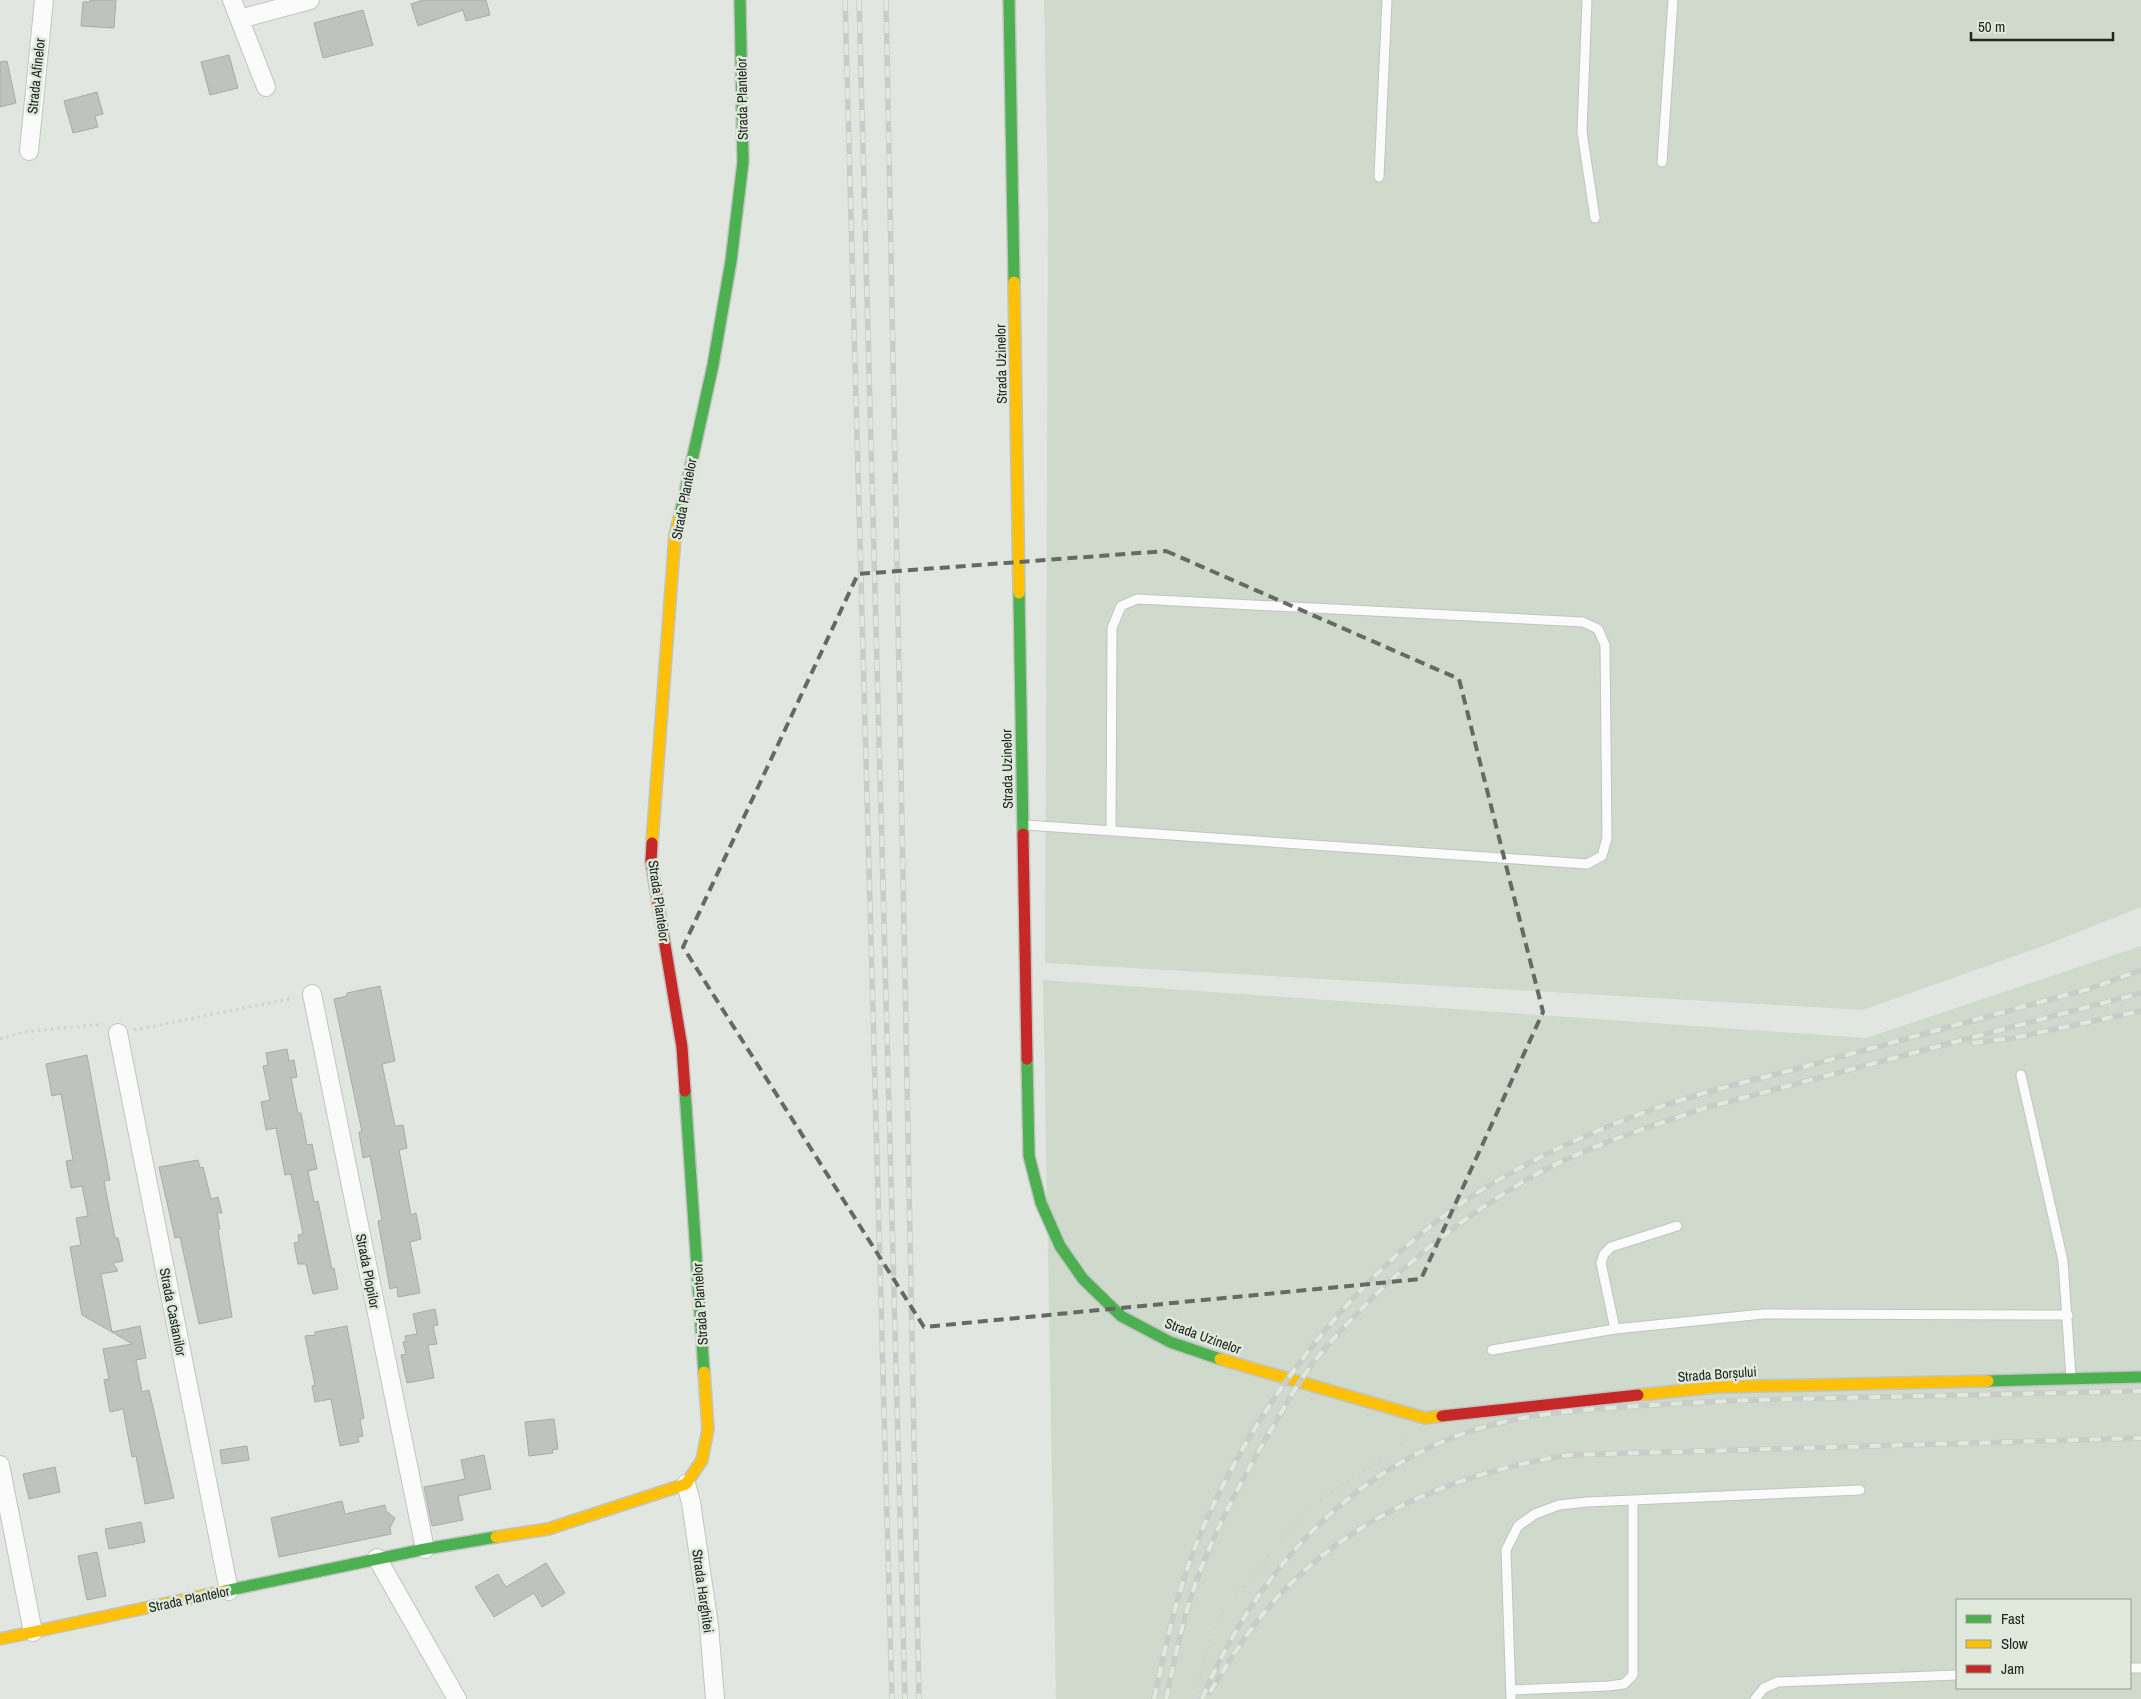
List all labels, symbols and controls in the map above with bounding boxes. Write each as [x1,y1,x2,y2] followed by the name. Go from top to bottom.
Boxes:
[1971,10,2114,42] scale bar
[1978,16,2005,37] text: 50 m
[23,37,49,115] street label: Strada Afinelor
[732,58,752,140] street label: Strada Plantelor
[991,324,1011,404] street label: Strada Uzinelor
[667,457,701,541] street label: Strada Plantelor
[997,729,1017,809] street label: Strada Uzinelor
[644,859,674,943] street label: Strada Plantelor
[352,1232,384,1310] street label: Strada Plopilor
[688,1262,712,1346] street label: Strada Plantelor
[156,1266,190,1358] street label: Strada Castanilor
[1162,1314,1244,1358] street label: Strada Uzinelor
[1677,1362,1757,1386] street label: Strada Borșului
[688,1548,718,1634] street label: Strada Harghitei
[147,1582,231,1616] street label: Strada Plantelor
[1956,1599,2131,1689] legend
[2001,1608,2025,1629] text: Fast
[2001,1633,2028,1654] text: Slow
[2001,1658,2024,1679] text: Jam

